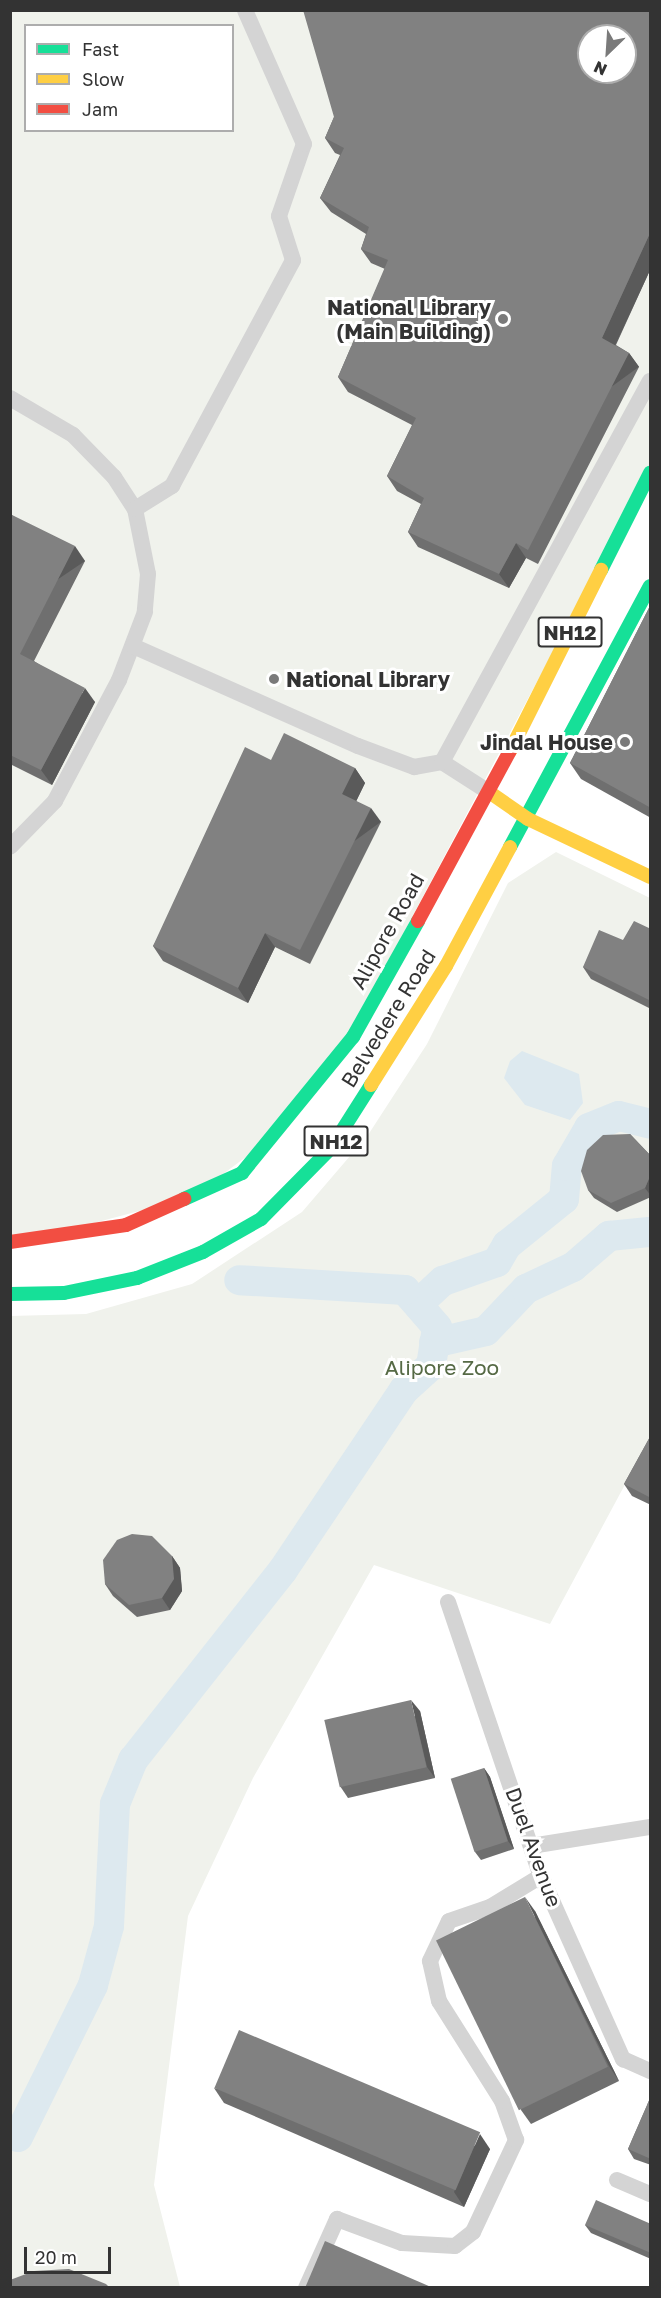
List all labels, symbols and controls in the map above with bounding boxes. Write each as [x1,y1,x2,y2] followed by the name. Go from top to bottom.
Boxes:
[24,24,234,132] legend
[577,24,637,84] north arrow
[82,38,119,60] text: Fast
[591,57,610,80] text: N
[82,68,124,90] text: Slow
[82,98,118,120] text: Jam
[327,294,491,344] place label: National Library (Main Building)
[496,312,510,326] marker: National Library (Main Building)
[537,615,603,649] road number: NH12
[286,666,450,692] place label: National Library
[267,672,281,686] marker: National Library
[480,729,613,755] place label: Jindal House
[618,735,632,749] marker: Jindal House
[345,869,429,993] street label: Alipore Road
[335,944,441,1092] street label: Belvedere Road
[303,1124,369,1158] road number: NH12
[385,1354,499,1380] park label: Alipore Zoo
[501,1784,567,1910] street label: Duel Avenue
[27,2235,114,2273] scale bar
[35,2246,77,2268] text: 20 m

